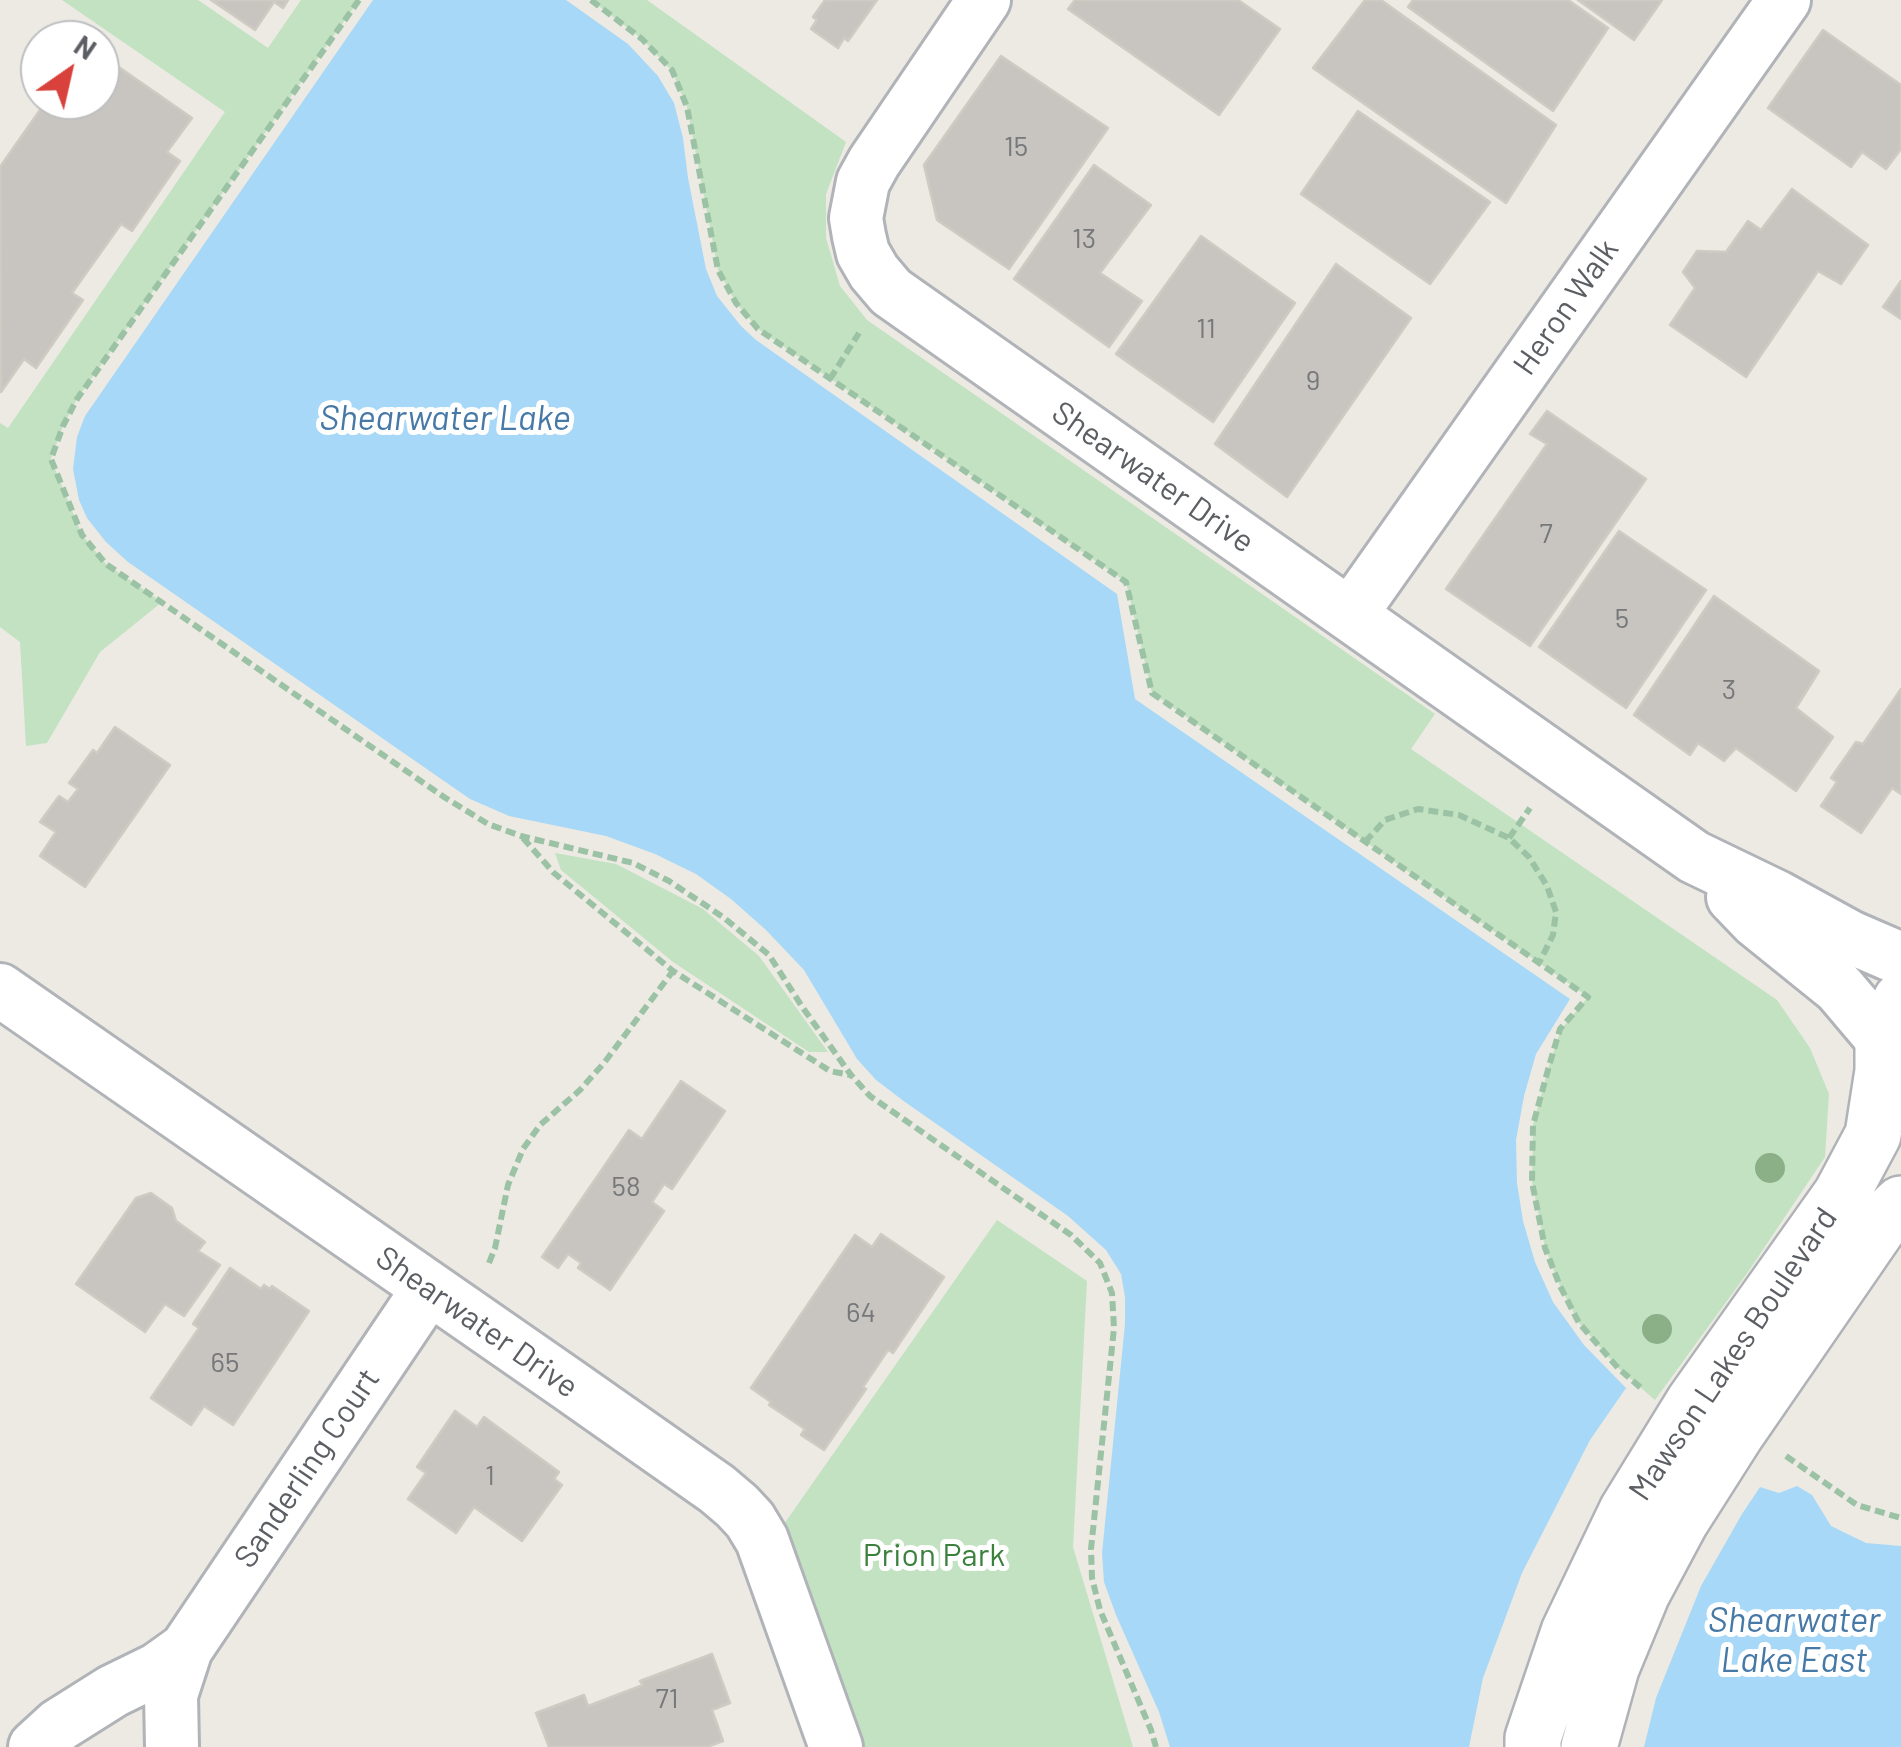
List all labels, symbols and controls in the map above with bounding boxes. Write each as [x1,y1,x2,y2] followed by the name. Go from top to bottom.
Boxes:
[20,20,120,120] north arrow
[68,27,103,66] text: N
[1004,130,1028,164] house number: 15
[1072,222,1096,256] house number: 13
[1505,232,1627,382] street label: Heron Walk
[1196,312,1216,346] house number: 11
[1306,364,1320,398] house number: 9
[1045,393,1261,561] street label: Shearwater Drive
[319,397,571,439] water label: Shearwater Lake
[1539,517,1553,551] house number: 7
[1615,602,1629,636] house number: 5
[1722,673,1736,707] house number: 3
[612,1170,640,1204] house number: 58
[1621,1200,1845,1508] street label: Mawson Lakes Boulevard
[369,1238,585,1406] street label: Shearwater Drive
[846,1296,876,1330] house number: 64
[211,1346,239,1380] house number: 65
[226,1361,388,1575] street label: Sanderling Court
[485,1459,495,1493] house number: 1
[863,1536,1005,1574] park label: Prion Park
[1708,1599,1880,1681] water label: Shearwater Lake East
[655,1682,679,1716] house number: 71

